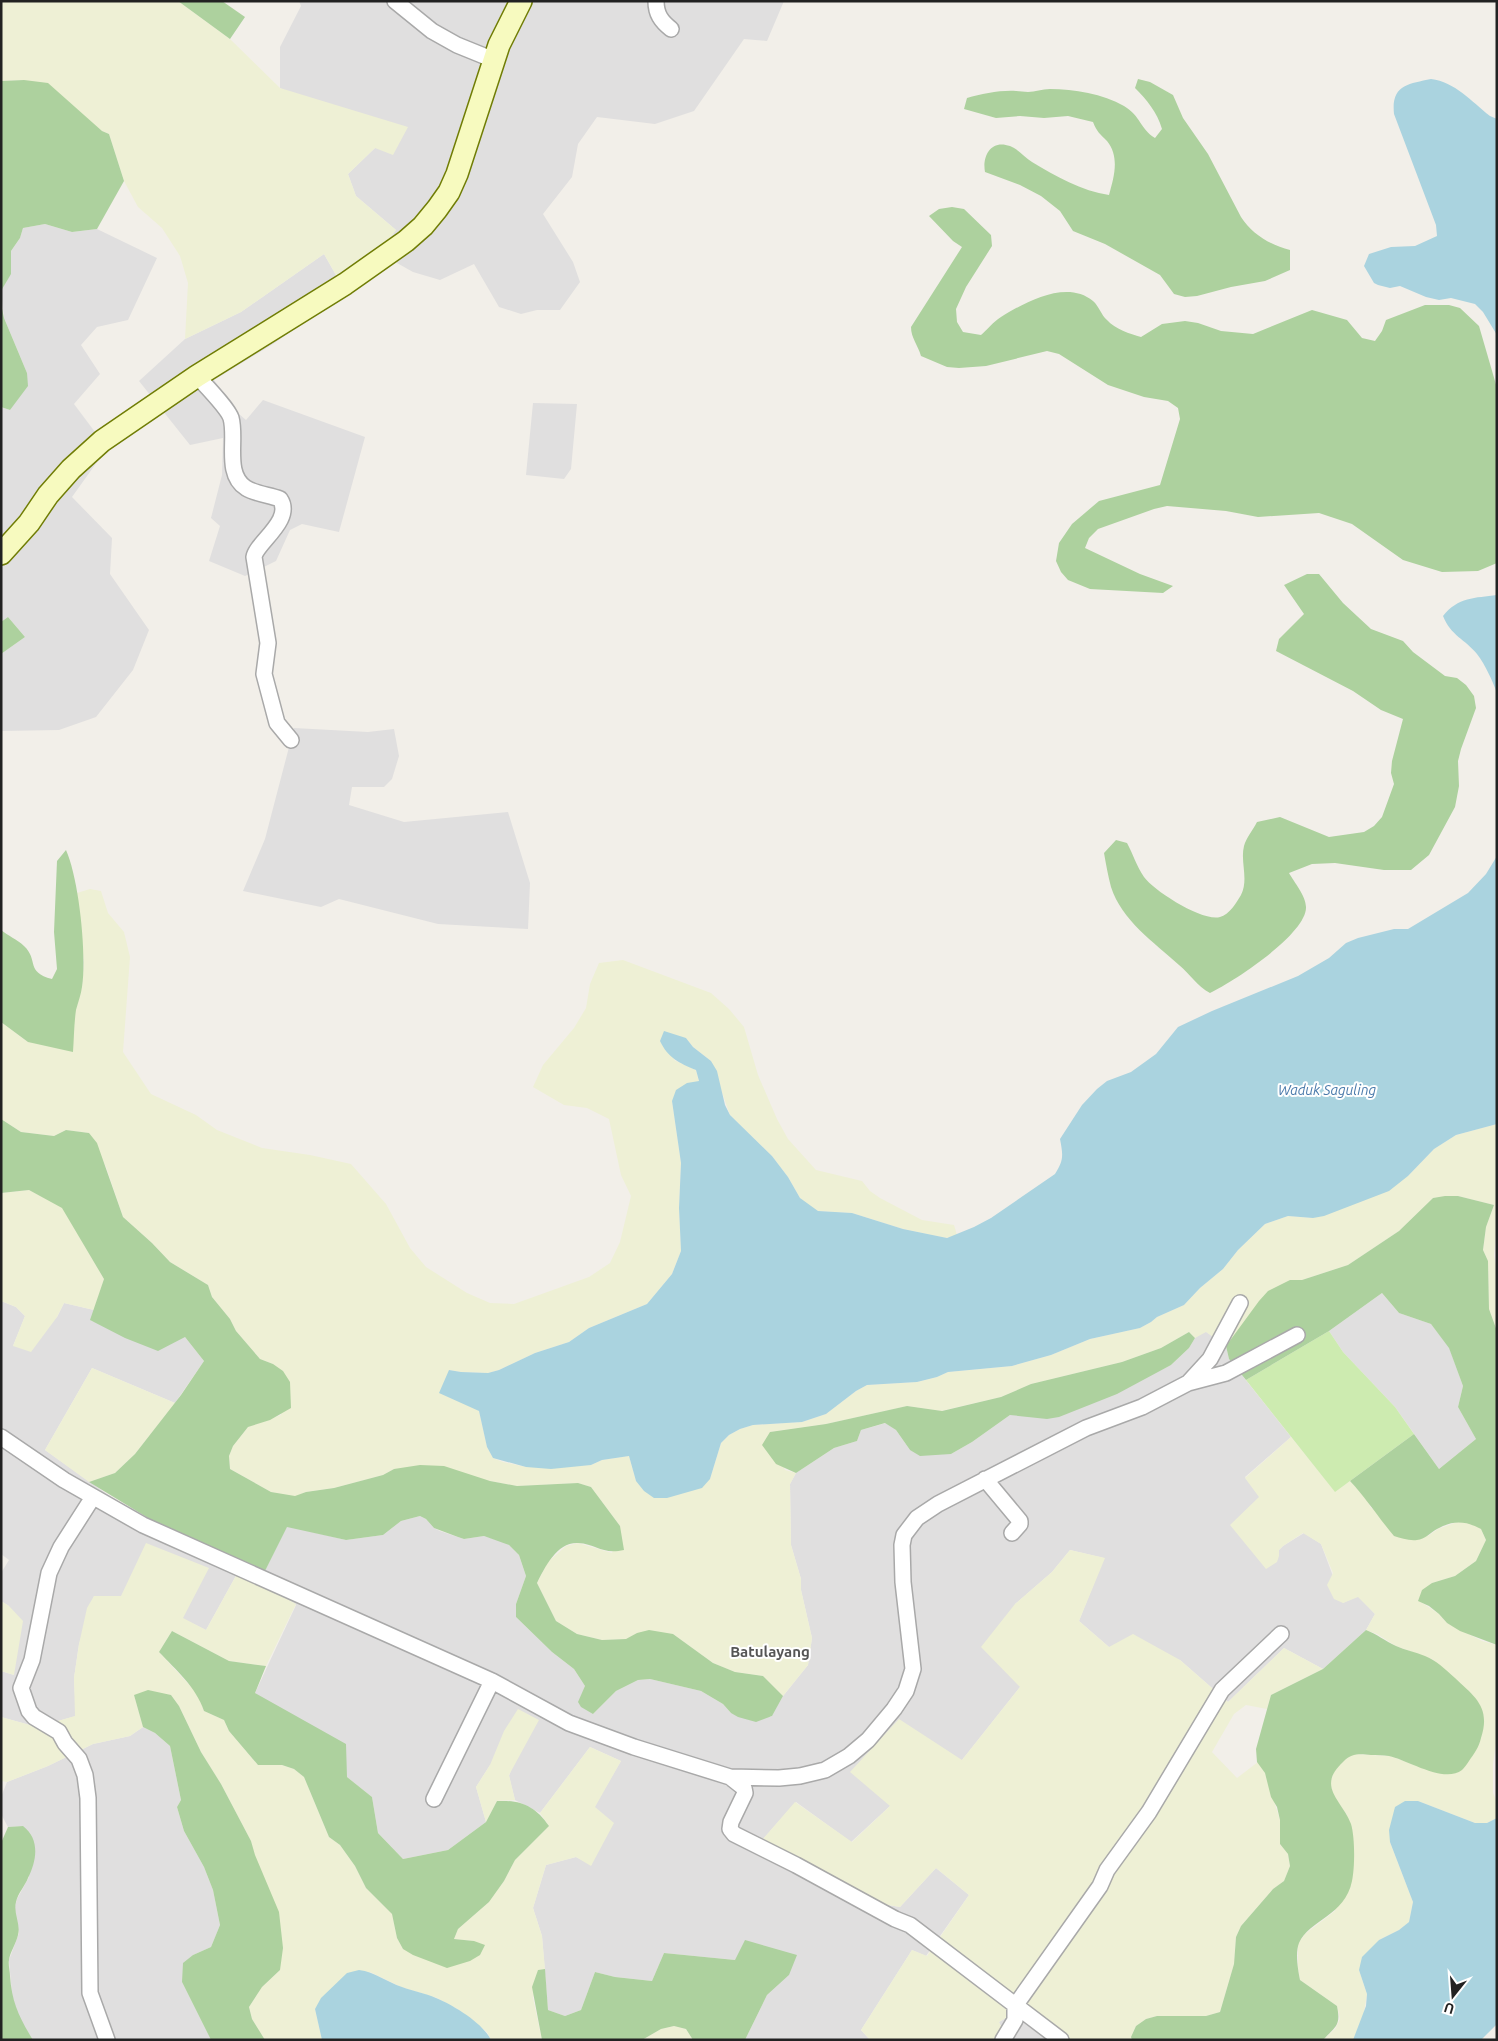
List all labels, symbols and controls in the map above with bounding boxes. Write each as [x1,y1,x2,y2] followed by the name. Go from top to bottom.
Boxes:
[1278,1082,1376,1098] water label: Waduk Saguling
[730,1643,810,1660] district label: Batulayang
[1428,1971,1478,2021] north arrow
[1442,1999,1456,2018] text: U

